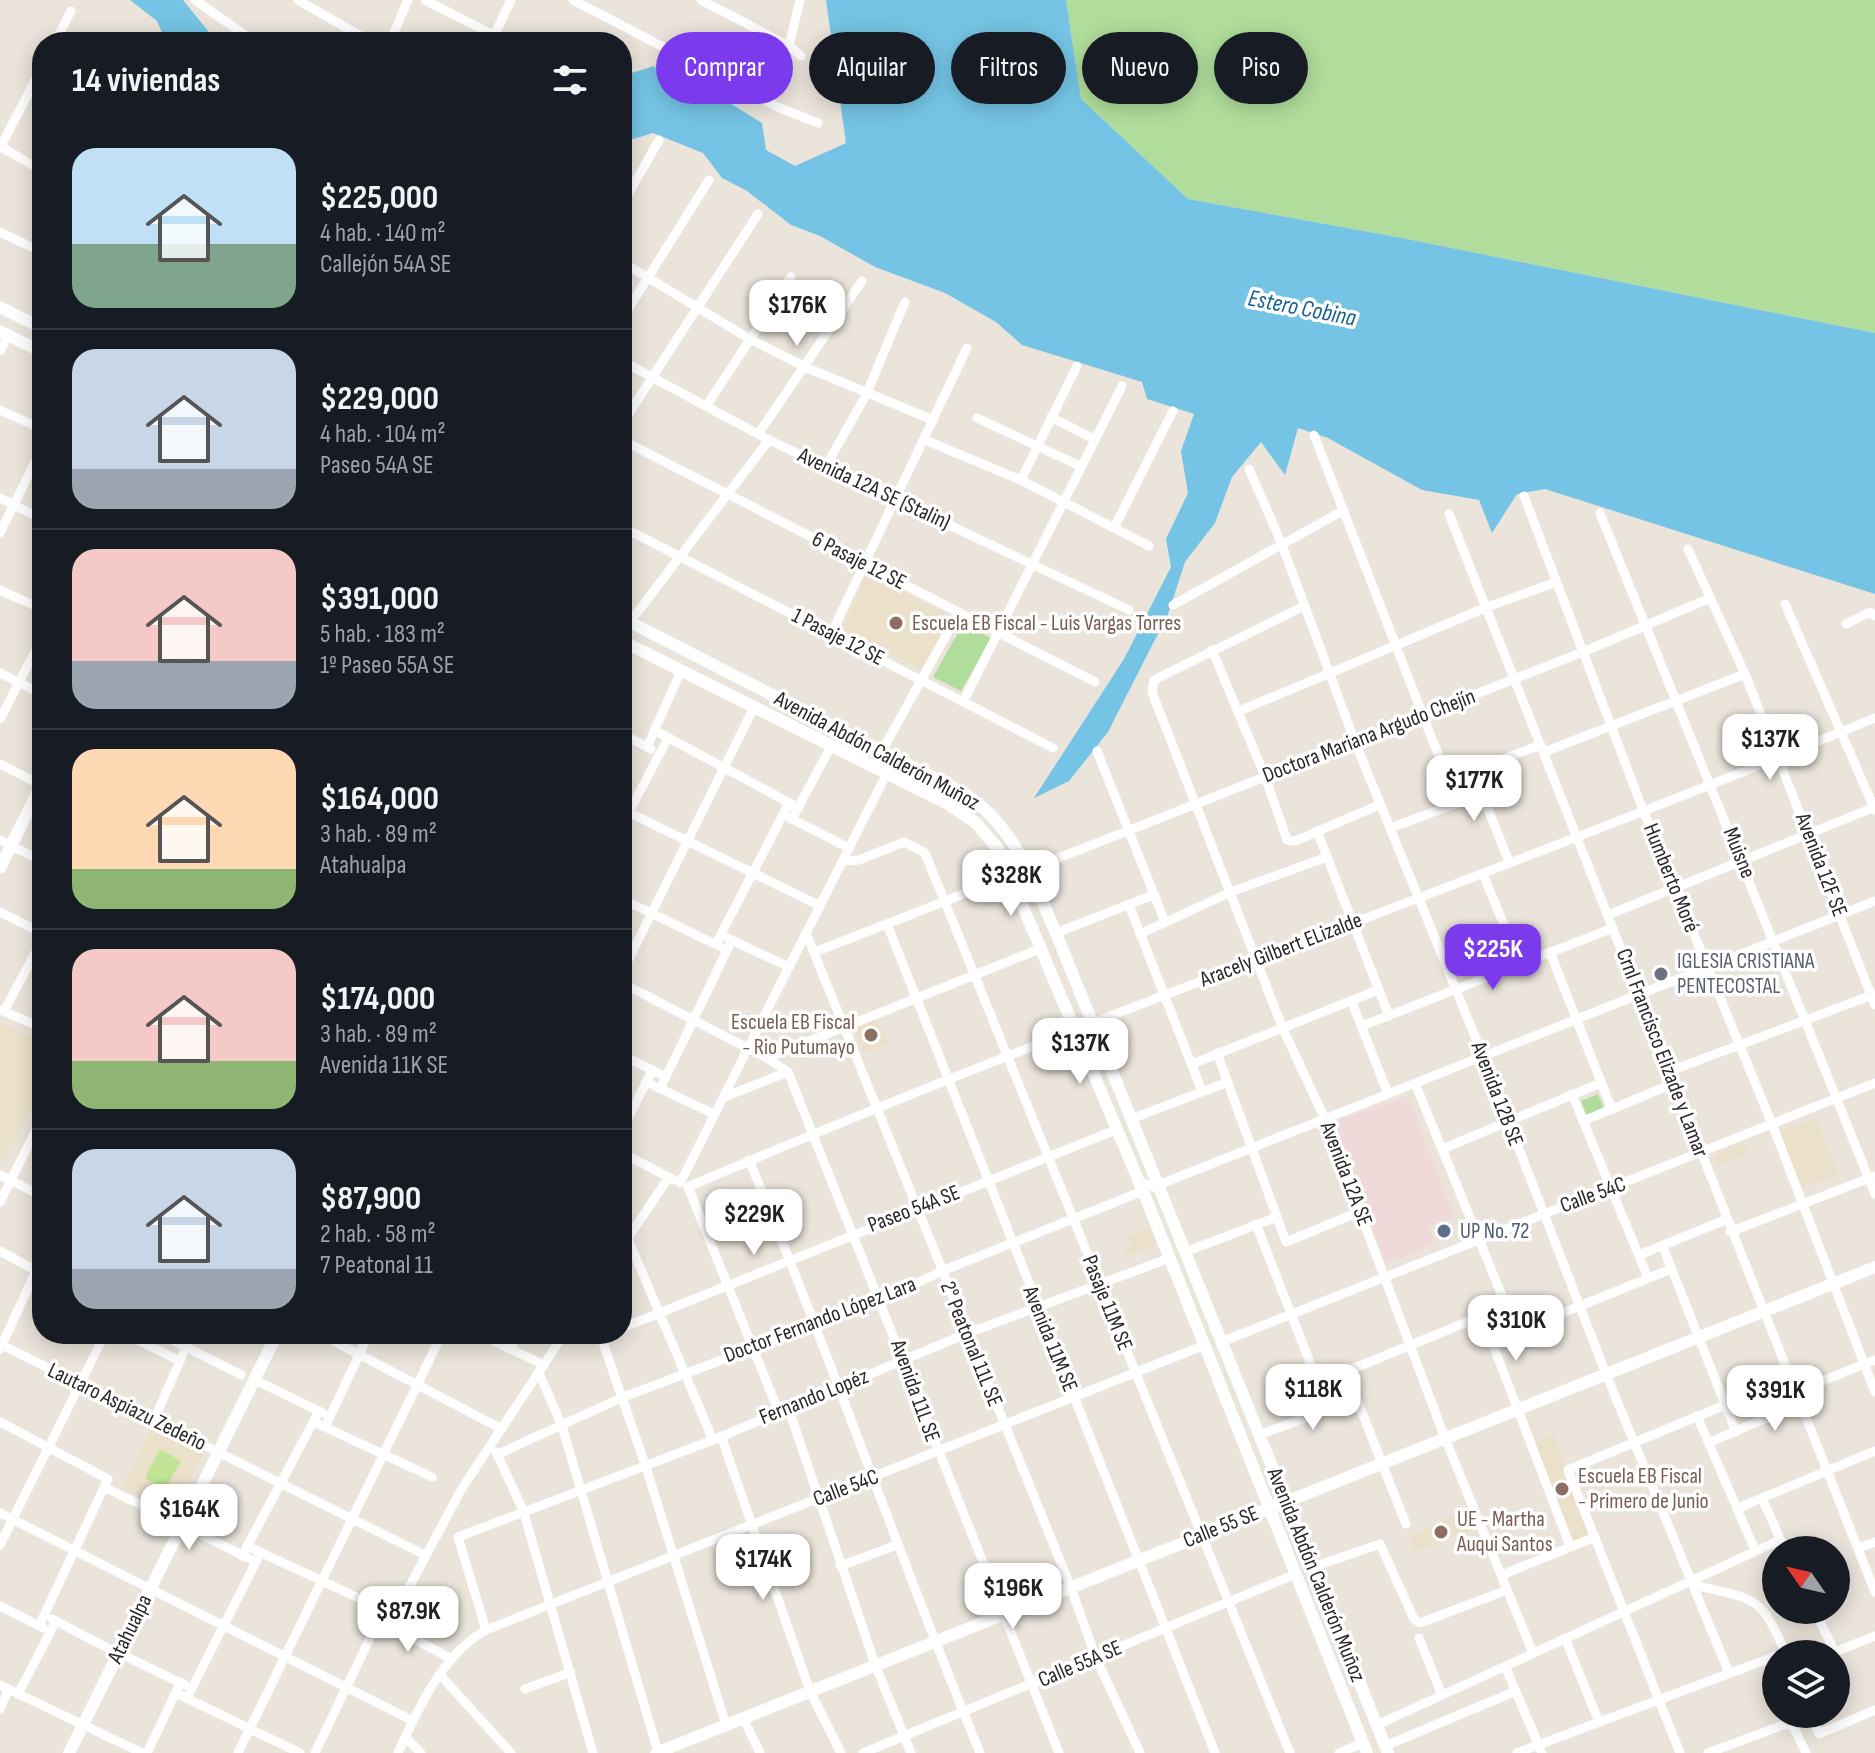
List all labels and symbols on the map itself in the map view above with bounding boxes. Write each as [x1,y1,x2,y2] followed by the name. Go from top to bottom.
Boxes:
[741,280,853,348] pin: $176K
[1246,283,1359,333] water label: Estero Cobina
[793,441,954,536] street label: Avenida 12A SE (Stalin)
[807,526,911,596] street label: 6 Pasaje 12 SE
[787,602,889,672] street label: 1 Pasaje 12 SE
[912,610,1181,637] place label: Escuela EB Fiscal - Luis Vargas Torres
[887,614,905,632] marker: Escuela EB Fiscal - Luis Vargas Torres
[1259,683,1479,789] street label: Doctora Mariana Argudo Chejín
[769,685,984,817] street label: Avenida Abdón Calderón Muñoz
[1714,714,1826,782] pin: $137K
[1418,755,1530,823] pin: $177K
[1789,809,1853,921] street label: Avenida 12F SE
[1637,820,1705,936] street label: Humberto Moré
[1717,824,1761,882] street label: Muisne
[955,850,1067,918] pin: $328K
[1195,907,1366,994] street label: Aracely Gilbert ELizalde
[1437,924,1549,992] pin: $225K
[1610,945,1714,1161] street label: Crnl Francisco Elizade y Lamar
[1677,948,1815,1000] place label: IGLESIA CRISTIANA PENTECOSTAL
[1652,965,1670,983] marker: IGLESIA CRISTIANA PENTECOSTAL
[731,1009,855,1061] place label: Escuela EB Fiscal - Rio Putumayo
[1024,1018,1136,1086] pin: $137K
[862,1026,880,1044] marker: Escuela EB Fiscal - Rio Putumayo
[1464,1037,1529,1150] street label: Avenida 12B SE
[1313,1117,1378,1230] street label: Avenida 12A SE
[1556,1171,1630,1219] street label: Calle 54C
[864,1179,964,1239] street label: Paseo 54A SE
[698,1189,810,1257] pin: $229K
[1460,1218,1529,1245] place label: UP No. 72
[1435,1222,1453,1240] marker: UP No. 72
[1076,1251,1138,1355] street label: Pasaje 11M SE
[720,1271,920,1369] street label: Doctor Fernando López Lara
[934,1278,1008,1410] street label: 2° Peatonal 11L SE
[1016,1281,1083,1396] street label: Avenida 11M SE
[1460,1295,1572,1363] pin: $310K
[884,1335,946,1446] street label: Avenida 11L SE
[43,1357,211,1457] street label: Lautaro Aspiazu Zedeño
[756,1363,873,1431] street label: Fernando Lopéz
[1257,1364,1369,1432] pin: $118K
[1719,1365,1831,1433] pin: $391K
[809,1463,883,1513] street label: Calle 54C
[1260,1463,1371,1686] street label: Avenida Abdón Calderón Muñoz
[1578,1463,1709,1515] place label: Escuela EB Fiscal - Primero de Junio
[1553,1480,1571,1498] marker: Escuela EB Fiscal - Primero de Junio
[133,1484,245,1552] pin: $164K
[1179,1500,1263,1554] street label: Calle 55 SE
[1456,1506,1553,1558] place label: UE - Martha Auqui Santos
[1432,1523,1450,1541] marker: UE - Martha Auqui Santos
[707,1534,819,1602] pin: $174K
[1762,1536,1850,1624] north arrow
[957,1563,1069,1631] pin: $196K
[343,1586,473,1654] pin: $87.9K
[101,1590,158,1669] street label: Atahualpa
[1034,1634,1126,1694] street label: Calle 55A SE

